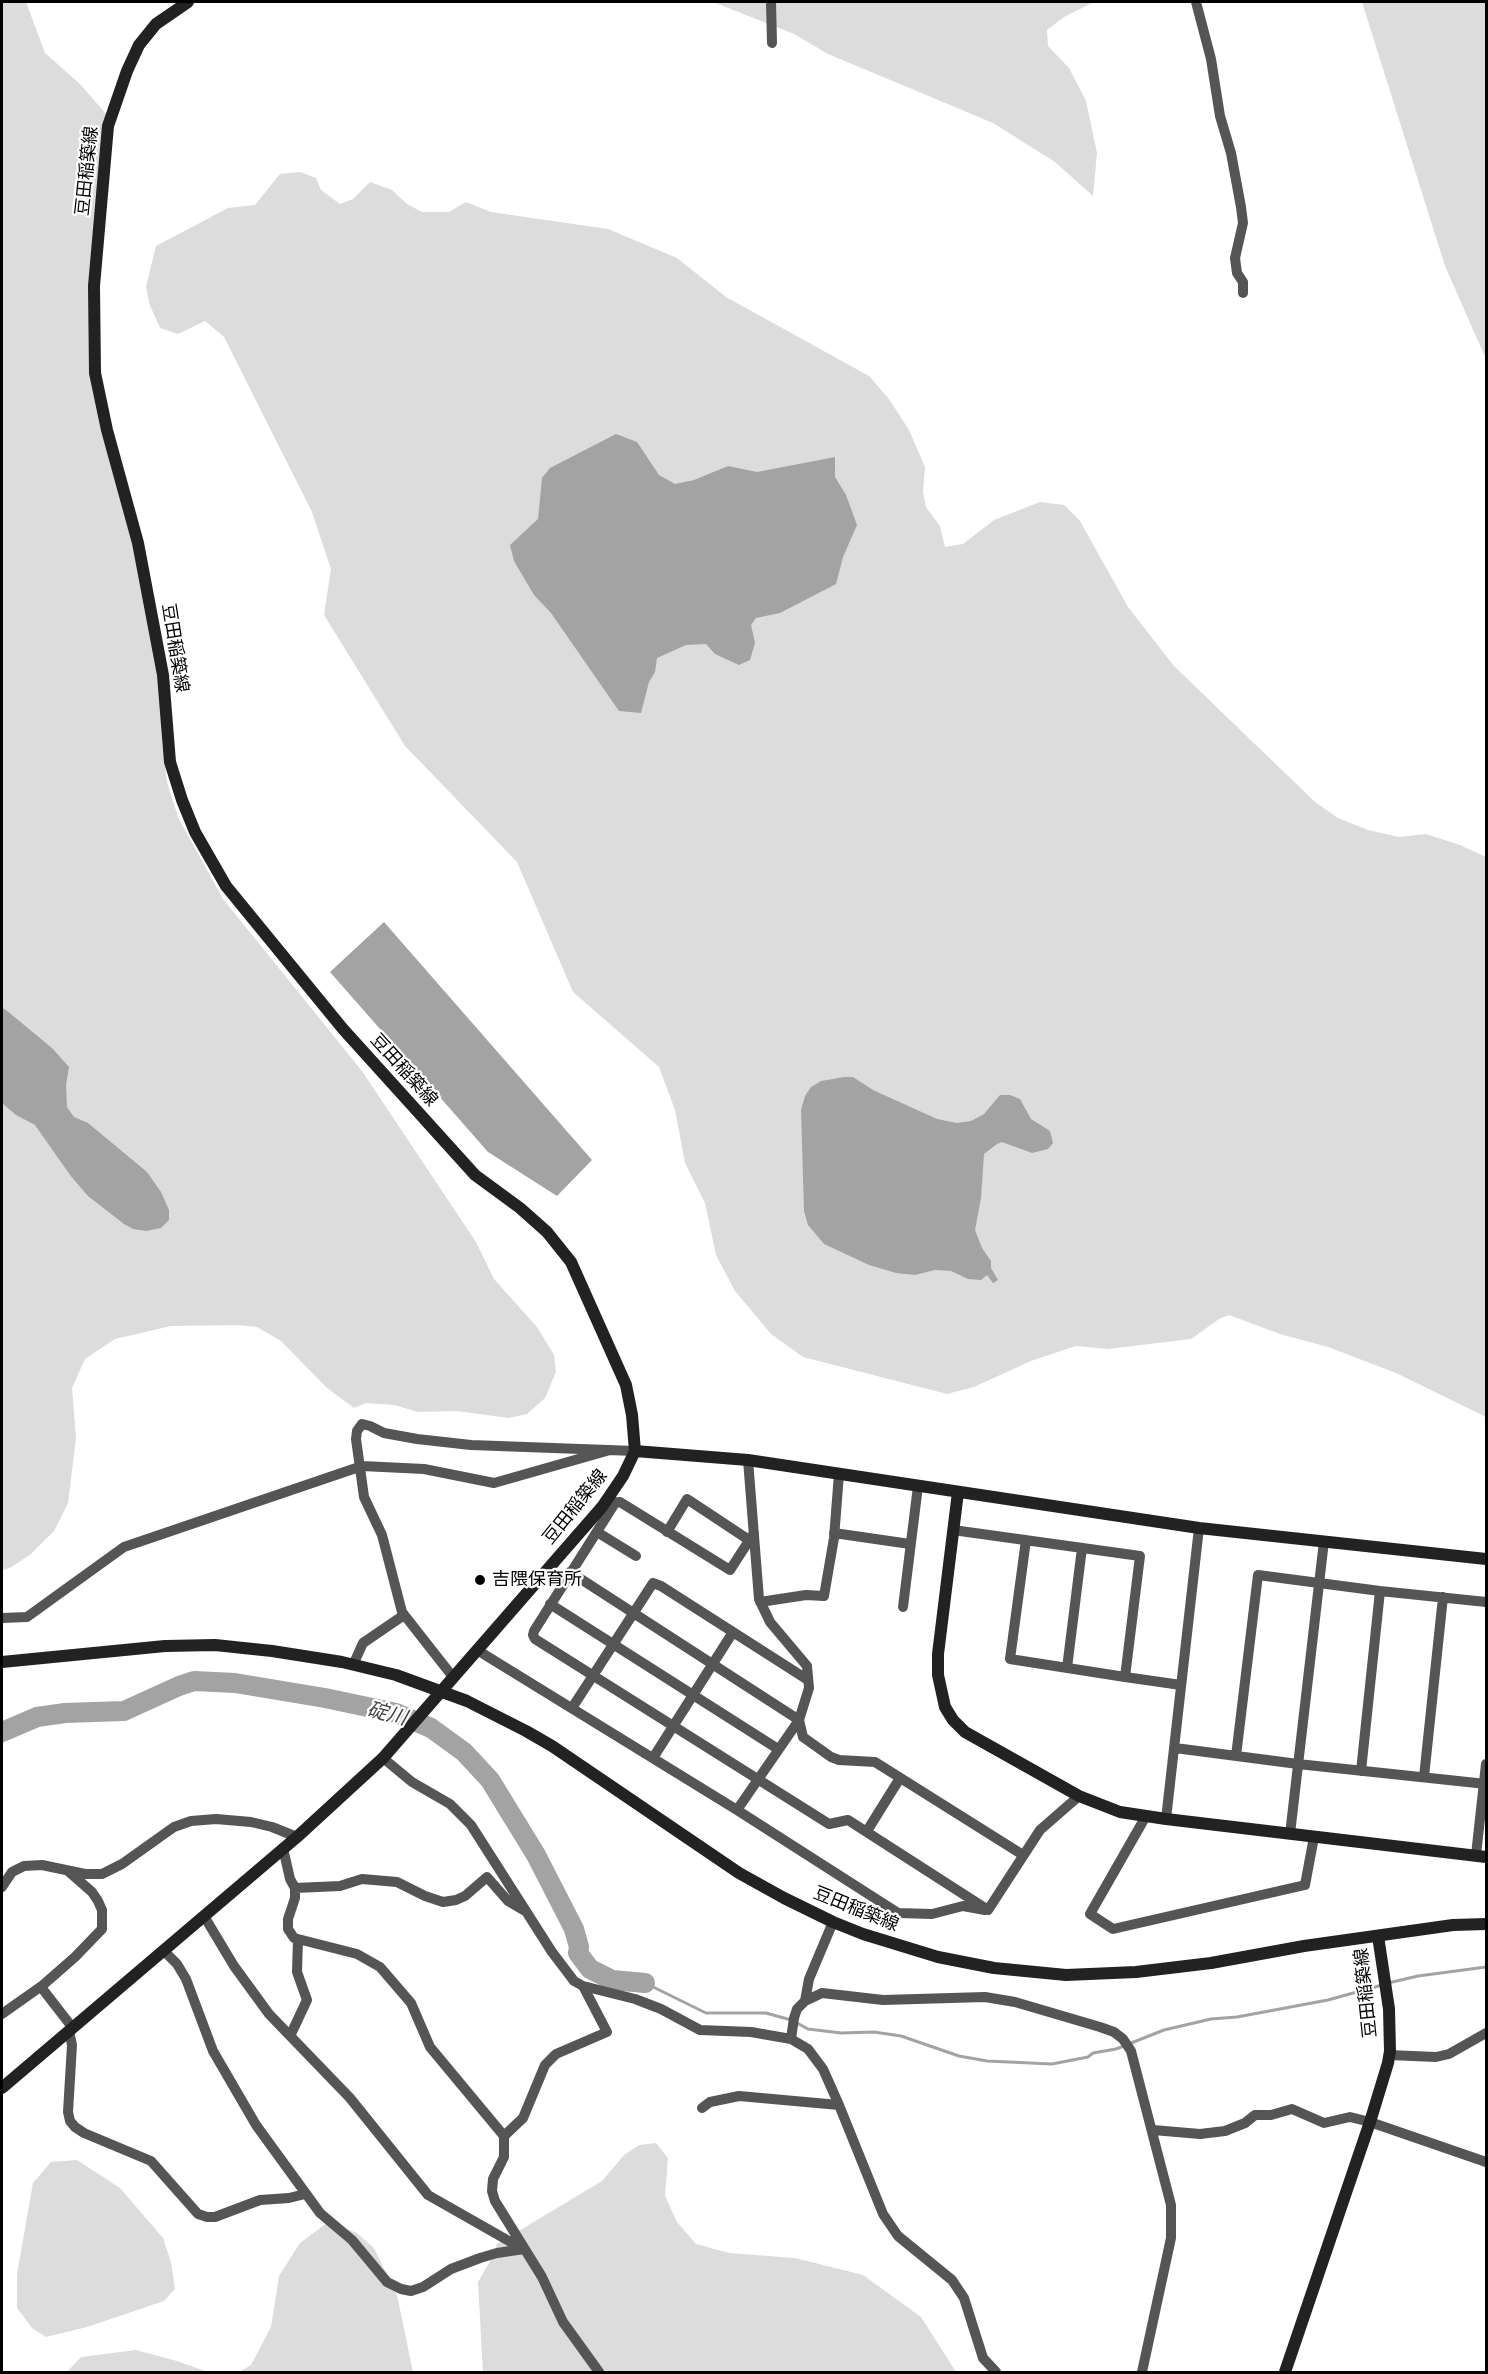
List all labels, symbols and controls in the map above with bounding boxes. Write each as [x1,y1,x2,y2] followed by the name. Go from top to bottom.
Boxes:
[72,125,102,217] street label: 豆田稲築線
[157,602,193,694] street label: 豆田稲築線
[366,1029,442,1111] street label: 豆田稲築線
[538,1465,612,1549] street label: 豆田稲築線
[492,1569,582,1591] place label: 吉隈保育所
[473,1573,487,1587] marker: 吉隈保育所
[365,1697,409,1731] water label: 碇川
[810,1882,902,1936] street label: 豆田稲築線
[1351,1947,1381,2039] street label: 豆田稲築線

